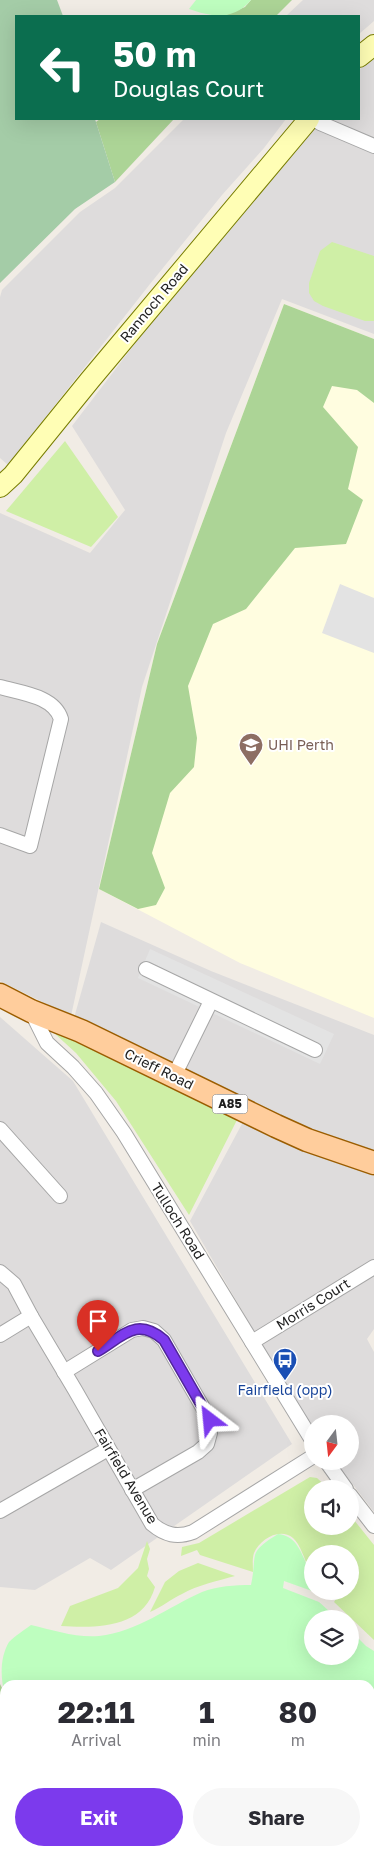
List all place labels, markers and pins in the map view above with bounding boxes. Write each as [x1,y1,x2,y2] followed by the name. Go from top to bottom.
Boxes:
[238,732,264,766] school or university icon: UHI Perth
[268,736,334,753] place label: UHI Perth
[77,1300,119,1351] pin
[272,1347,298,1381] bus stop icon: Fairfield (opp)
[237,1381,333,1398] place label: Fairfield (opp)

